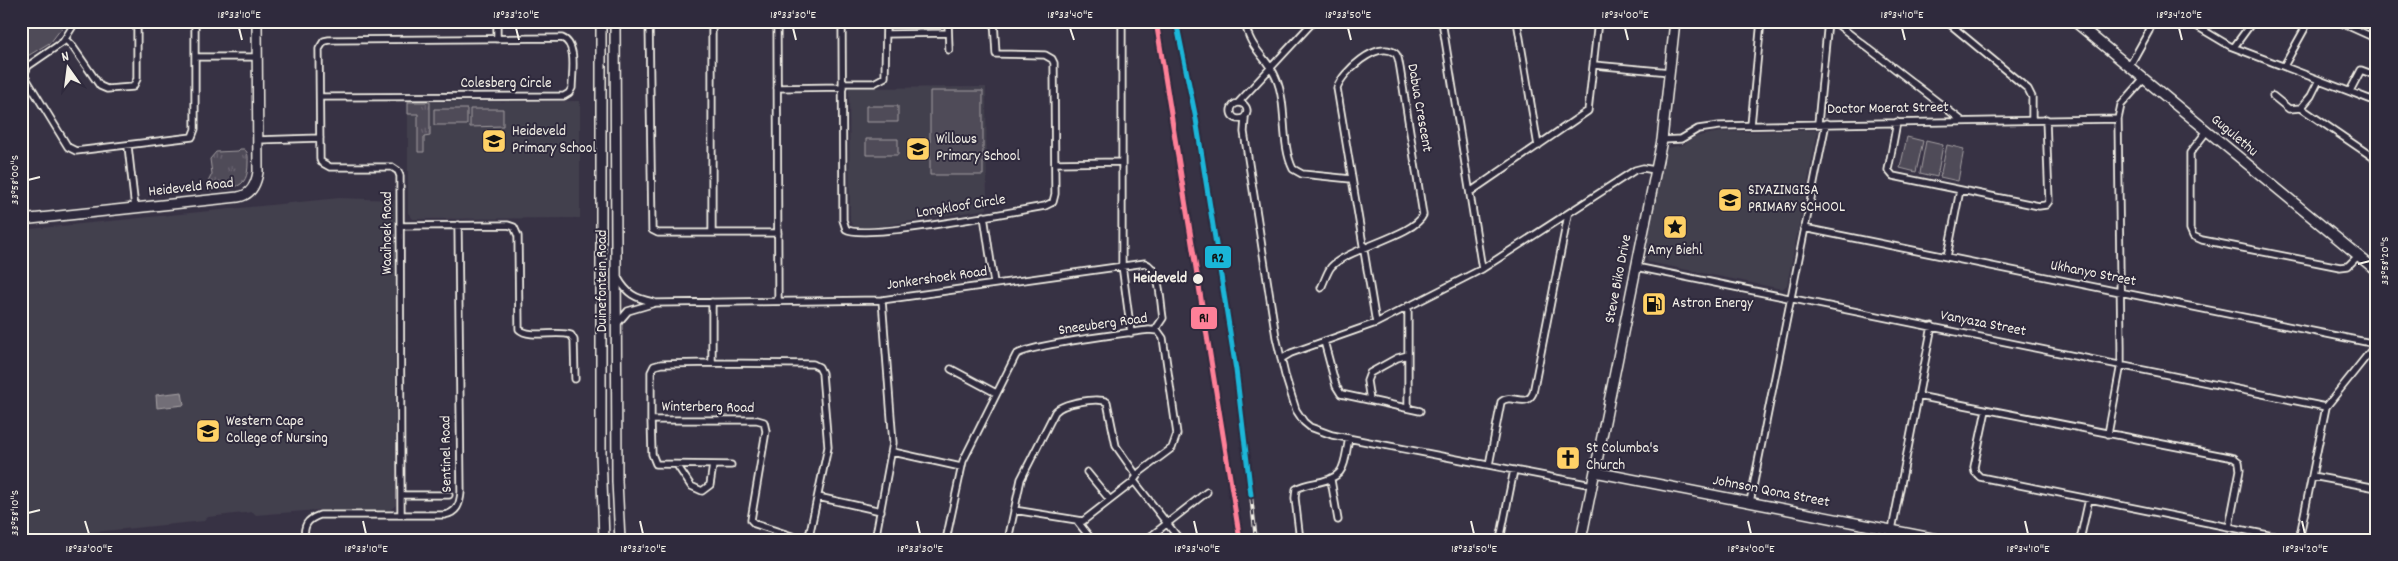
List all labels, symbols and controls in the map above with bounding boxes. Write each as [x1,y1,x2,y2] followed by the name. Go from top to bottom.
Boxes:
[217,7,261,24] text: 18°33'10"E
[493,7,539,24] text: 18°33'20"E
[770,7,816,24] text: 18°33'30"E
[1047,7,1093,24] text: 18°33'40"E
[1325,7,1372,24] text: 18°33'50"E
[1602,7,1649,24] text: 18°34'00"E
[1881,7,1924,24] text: 18°34'10"E
[2156,7,2202,24] text: 18°34'20"E
[42,42,92,92] north arrow
[60,47,71,68] text: N
[1400,62,1438,154] street label: Dabua Crescent
[460,73,552,95] street label: Colesberg Circle
[1827,97,1950,121] street label: Doctor Moerat Street
[2205,110,2263,162] street label: Gugulethu
[512,121,596,160] place label: Heideveld Primary School
[481,128,507,154] school or university icon: Heideveld Primary School
[936,129,1020,168] place label: Willows Primary School
[905,136,931,162] school or university icon: Willows Primary School
[7,155,24,205] text: 33°58'00"S
[147,173,235,203] street label: Heideveld Road
[1748,180,1845,219] place label: SIYAZINGISA PRIMARY SCHOOL
[1717,187,1743,213] school or university icon: SIYAZINGISA PRIMARY SCHOOL
[915,189,1008,225] street label: Longkloof Circle
[377,191,399,275] street label: Waaihoek Road
[1662,214,1688,240] place icon: Amy Biehl
[592,230,614,332] street label: Duinefontein Road
[1600,232,1638,325] street label: Steve Biko Drive
[2377,237,2394,285] text: 33°58'20"S
[1648,240,1703,262] place label: Amy Biehl
[1204,245,1232,269] line badge: R2
[1212,249,1224,269] text: R2
[2048,255,2138,293] street label: Ukhanyo Street
[885,261,989,297] street label: Jonkershoek Road
[1133,268,1187,290] place label: Heideveld
[1191,272,1205,286] marker: Heideveld
[1641,291,1667,317] fuel station icon: Astron Energy
[1672,293,1754,315] place label: Astron Energy
[1938,305,2028,343] street label: Vanyaza Street
[1190,306,1218,330] line badge: R1
[1057,308,1149,342] street label: Sneeuberg Road
[1199,309,1209,329] text: R1
[661,396,755,420] street label: Winterberg Road
[226,411,328,450] place label: Western Cape College of Nursing
[435,415,459,493] street label: Sentinel Road
[195,418,221,444] school or university icon: Western Cape College of Nursing
[1586,438,1659,477] place label: St Columba's Church
[1555,445,1581,471] church icon: St Columba's Church
[1711,470,1832,514] street label: Johnson Qona Street
[7,490,24,536] text: 33°58'10"S
[65,541,113,558] text: 18°33'00"E
[344,541,388,558] text: 18°33'10"E
[620,541,666,558] text: 18°33'20"E
[897,541,943,558] text: 18°33'30"E
[1174,541,1220,558] text: 18°33'40"E
[1451,541,1498,558] text: 18°33'50"E
[1728,541,1775,558] text: 18°34'00"E
[2007,541,2050,558] text: 18°34'10"E
[2282,541,2328,558] text: 18°34'20"E

